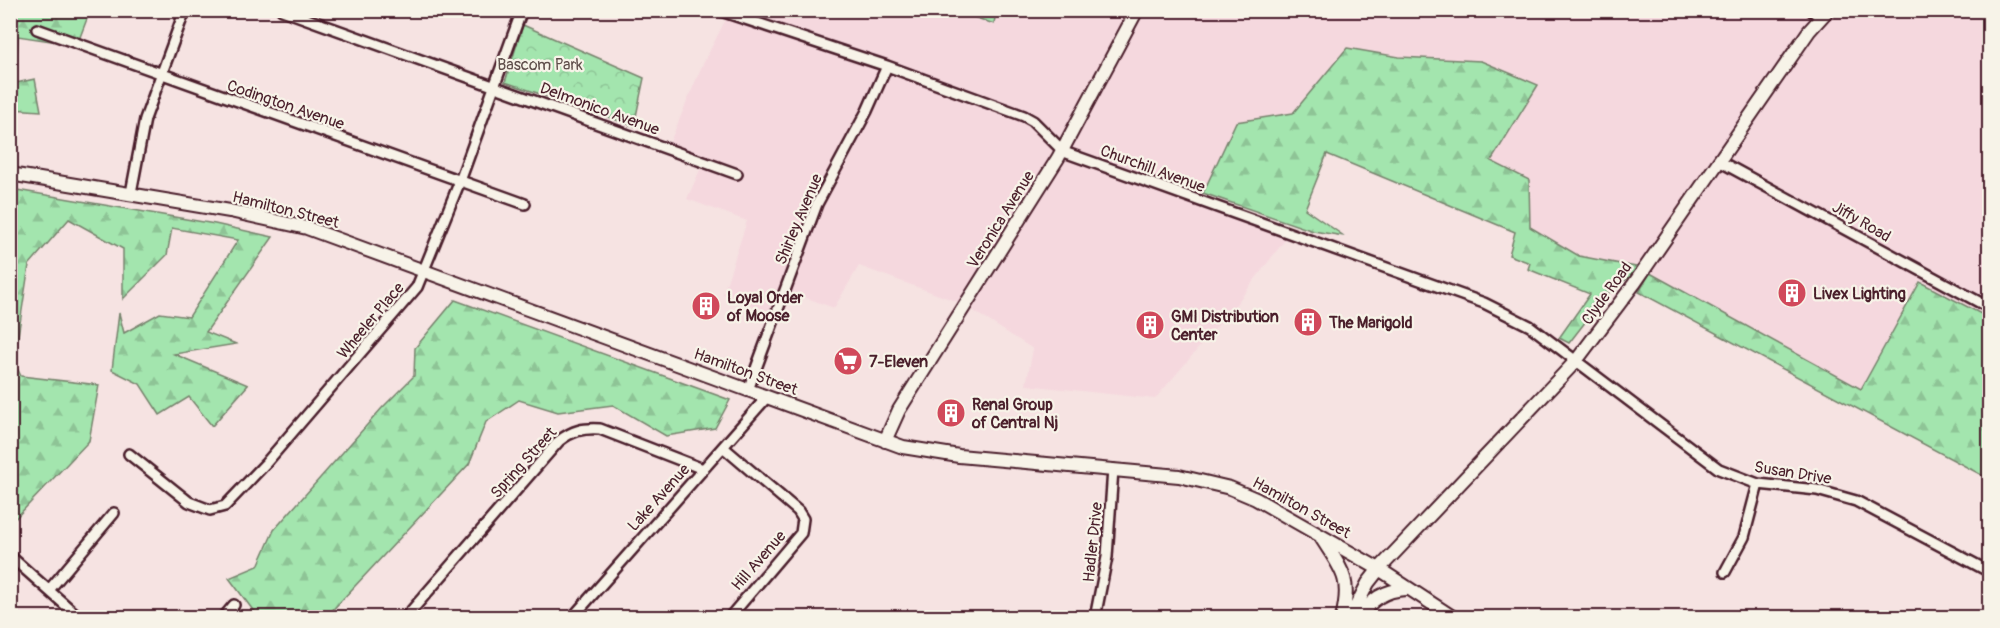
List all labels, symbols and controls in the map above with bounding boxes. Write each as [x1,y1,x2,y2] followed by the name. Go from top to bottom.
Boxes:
[497,55,583,75] park label: Bascom Park
[224,76,347,134] street label: Codington Avenue
[537,78,662,140] street label: Delmonico Avenue
[1098,141,1208,197] street label: Churchill Avenue
[963,167,1039,272] street label: Veronica Avenue
[771,171,827,268] street label: Shirley Avenue
[230,187,342,233] street label: Hamilton Street
[1829,197,1894,247] street label: Jiffy Road
[1577,258,1636,329] street label: Clyde Road
[1776,277,1808,309] building icon: Livex Lighting
[333,278,409,363] street label: Wheeler Place
[1813,284,1906,304] place label: Livex Lighting
[726,288,804,326] place label: Loyal Order of Moose
[690,290,722,322] building icon: Loyal Order of Moose
[1292,306,1324,338] building icon: The Marigold
[1171,307,1279,345] place label: GMI Distribution Center
[1134,309,1166,341] building icon: GMI Distribution Center
[1328,313,1413,333] place label: The Marigold
[691,344,801,400] street label: Hamilton Street
[832,345,864,377] supermarket icon: 7-Eleven
[869,352,928,372] place label: 7-Eleven
[971,395,1059,433] place label: Renal Group of Central Nj
[935,397,967,429] building icon: Renal Group of Central Nj
[486,422,561,503] street label: Spring Street
[1753,457,1833,489] street label: Susan Drive
[623,460,694,535] street label: Lake Avenue
[1249,473,1355,543] street label: Hamilton Street
[1079,501,1107,583] street label: Hadler Drive
[727,526,790,595] street label: Hill Avenue

